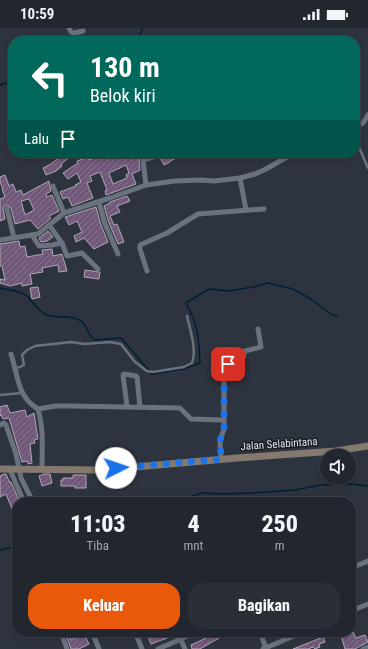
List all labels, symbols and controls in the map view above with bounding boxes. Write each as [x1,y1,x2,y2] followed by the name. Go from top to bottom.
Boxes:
[20,5,54,23] text: 10:59
[90,51,160,84] text: 130 m
[24,52,76,104] icon: left
[90,85,156,106] text: Belok kiri
[57,128,79,150] icon: arrive
[24,130,49,148] text: Lalu
[211,347,245,381] pin
[217,353,239,375] icon: arrive
[240,435,318,453] street label: Jalan Selabintana
[95,447,137,489] position arrow
[320,449,356,485] map controls
[320,449,356,485] button: sound
[70,510,126,538] text: 11:03
[187,510,200,538] text: 4
[261,510,298,538] text: 250
[87,538,109,553] text: Tiba
[184,538,203,553] text: mnt
[275,538,285,553] text: m
[28,583,180,629] button: Keluar
[188,583,340,629] button: Bagikan

